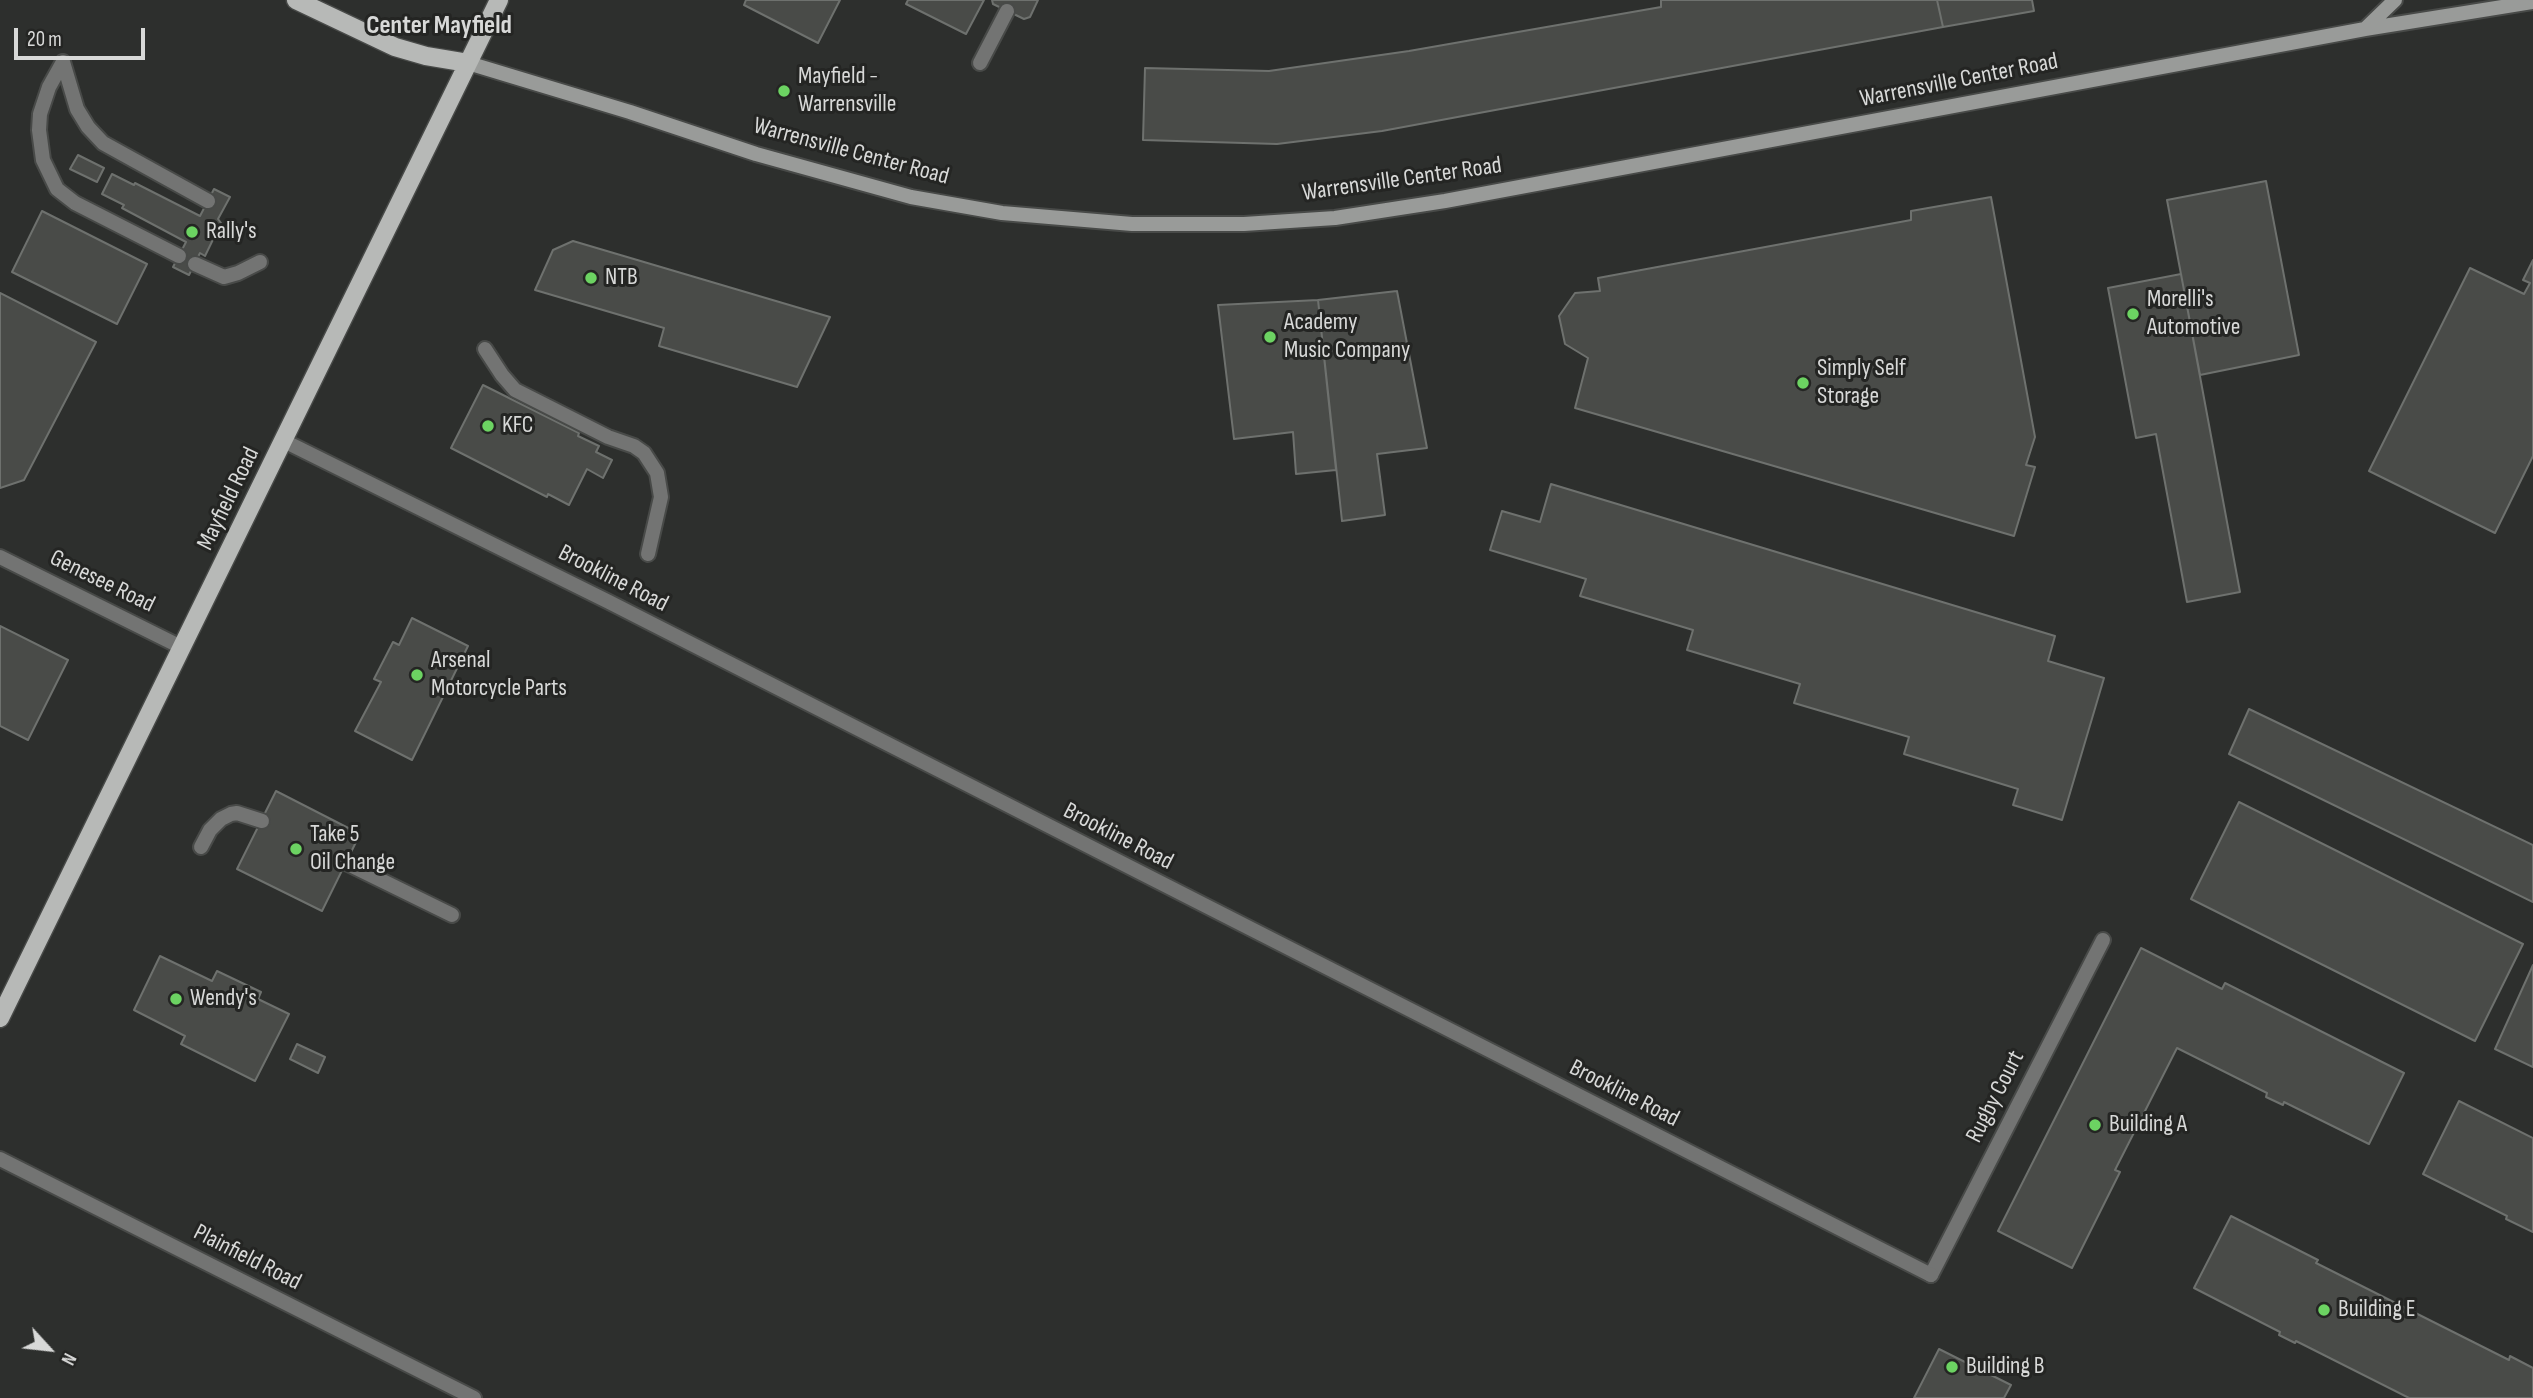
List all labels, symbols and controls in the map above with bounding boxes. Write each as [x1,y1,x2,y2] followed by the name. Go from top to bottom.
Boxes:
[366,10,512,42] district label: Center Mayfield
[18,14,149,58] scale bar
[27,27,62,52] text: 20 m
[1858,48,2060,114] street label: Warrensville Center Road
[798,63,896,119] place label: Mayfield - Warrensville
[776,83,792,99] marker: Mayfield - Warrensville
[750,112,952,192] street label: Warrensville Center Road
[1300,152,1504,208] street label: Warrensville Center Road
[206,218,257,246] place label: Rally's
[184,224,200,240] marker: Rally's
[605,264,638,292] place label: NTB
[583,270,599,286] marker: NTB
[2147,286,2240,342] place label: Morelli's Automotive
[2125,306,2141,322] marker: Morelli's Automotive
[1284,309,1410,365] place label: Academy Music Company
[1262,329,1278,345] marker: Academy Music Company
[1817,355,1906,411] place label: Simply Self Storage
[1795,375,1811,391] marker: Simply Self Storage
[502,412,534,440] place label: KFC
[480,418,496,434] marker: KFC
[192,443,266,555] street label: Mayfield Road
[553,539,673,619] street label: Brookline Road
[45,544,159,620] street label: Genesee Road
[431,647,567,703] place label: Arsenal Motorcycle Parts
[409,667,425,683] marker: Arsenal Motorcycle Parts
[1058,797,1178,877] street label: Brookline Road
[310,821,395,877] place label: Take 5 Oil Change
[288,841,304,857] marker: Take 5 Oil Change
[190,985,257,1013] place label: Wendy's
[168,991,184,1007] marker: Wendy's
[1961,1046,2031,1148] street label: Rugby Court
[1564,1054,1684,1134] street label: Brookline Road
[2109,1111,2187,1139] place label: Building A
[2087,1117,2103,1133] marker: Building A
[188,1219,306,1297] street label: Plainfield Road
[2338,1296,2416,1324] place label: Building E
[2316,1302,2332,1318] marker: Building E
[14,1314,84,1384] north arrow
[56,1349,81,1369] text: N
[1966,1353,2044,1381] place label: Building B
[1944,1359,1960,1375] marker: Building B

